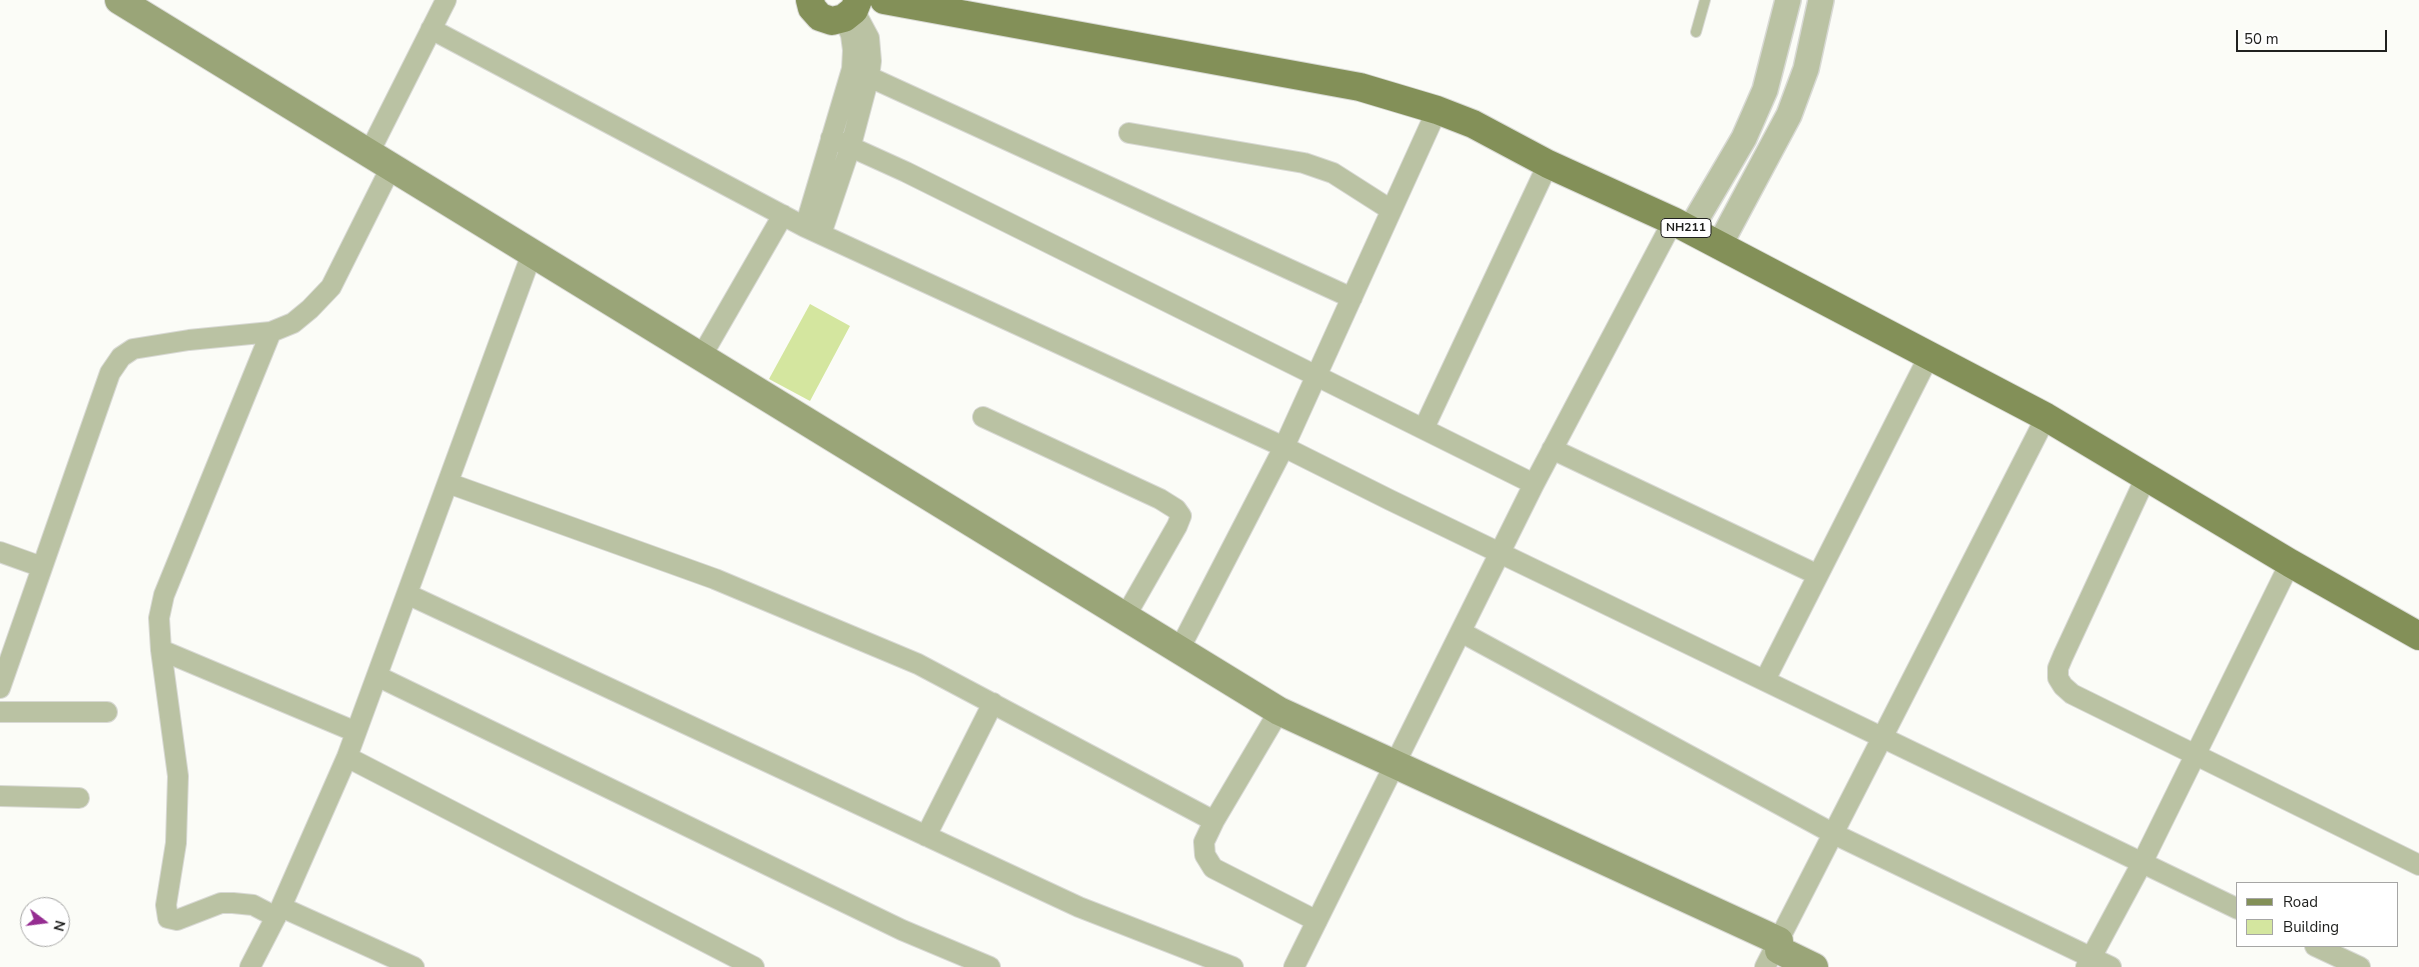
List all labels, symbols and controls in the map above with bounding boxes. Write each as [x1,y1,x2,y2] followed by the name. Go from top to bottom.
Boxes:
[2239,20,2390,52] scale bar
[2244,29,2279,49] text: 50 m
[1661,218,1711,238] road number: NH211
[2236,882,2399,947] legend
[2283,892,2318,912] text: Road
[20,897,70,947] north arrow
[2283,917,2339,937] text: Building
[48,918,70,933] text: N

